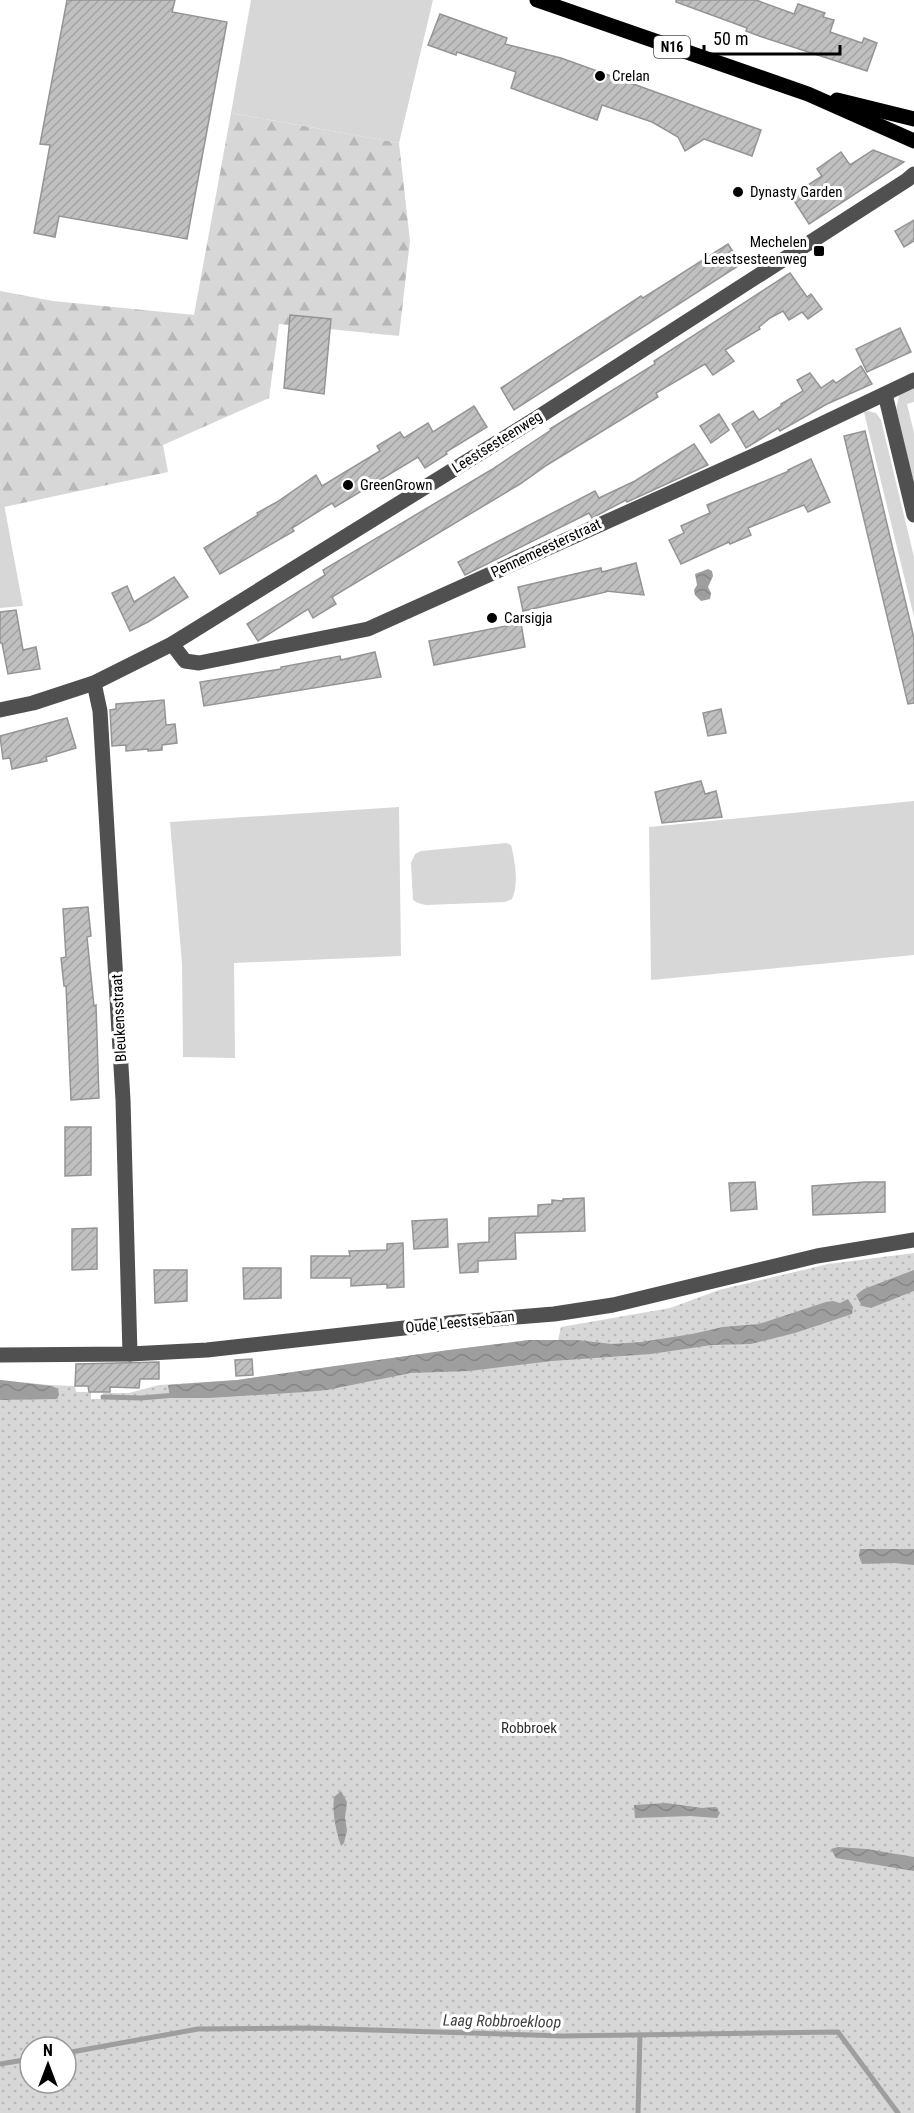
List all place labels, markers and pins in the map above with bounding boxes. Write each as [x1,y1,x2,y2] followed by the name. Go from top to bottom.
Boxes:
[612,67,650,85] place label: Crelan
[593,69,607,83] marker: Crelan
[750,183,842,201] place label: Dynasty Garden
[731,185,745,199] marker: Dynasty Garden
[704,233,807,268] place label: Mechelen Leestsesteenweg
[812,244,826,258] marker: Mechelen Leestsesteenweg
[360,476,432,494] place label: GreenGrown
[341,478,355,492] marker: GreenGrown
[504,609,553,627] place label: Carsigja
[485,611,499,625] marker: Carsigja

